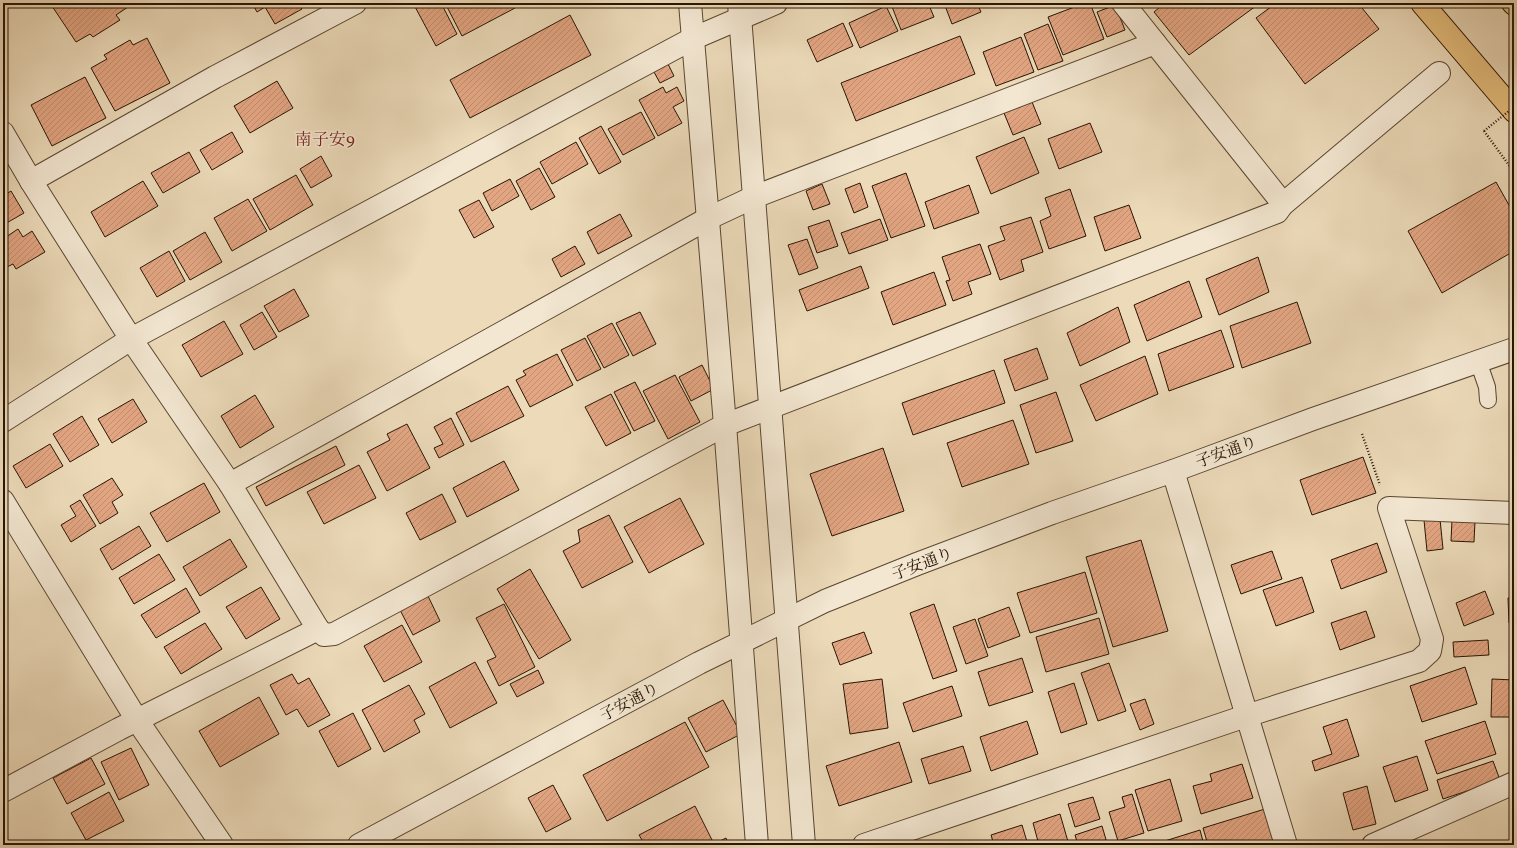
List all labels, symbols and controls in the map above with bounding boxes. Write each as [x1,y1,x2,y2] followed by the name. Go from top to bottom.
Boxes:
[295,129,355,152] district label: 南子安9
[1193,432,1261,474] street label: 子安通り
[889,543,957,587] street label: 子安通り
[597,678,663,728] street label: 子安通り

